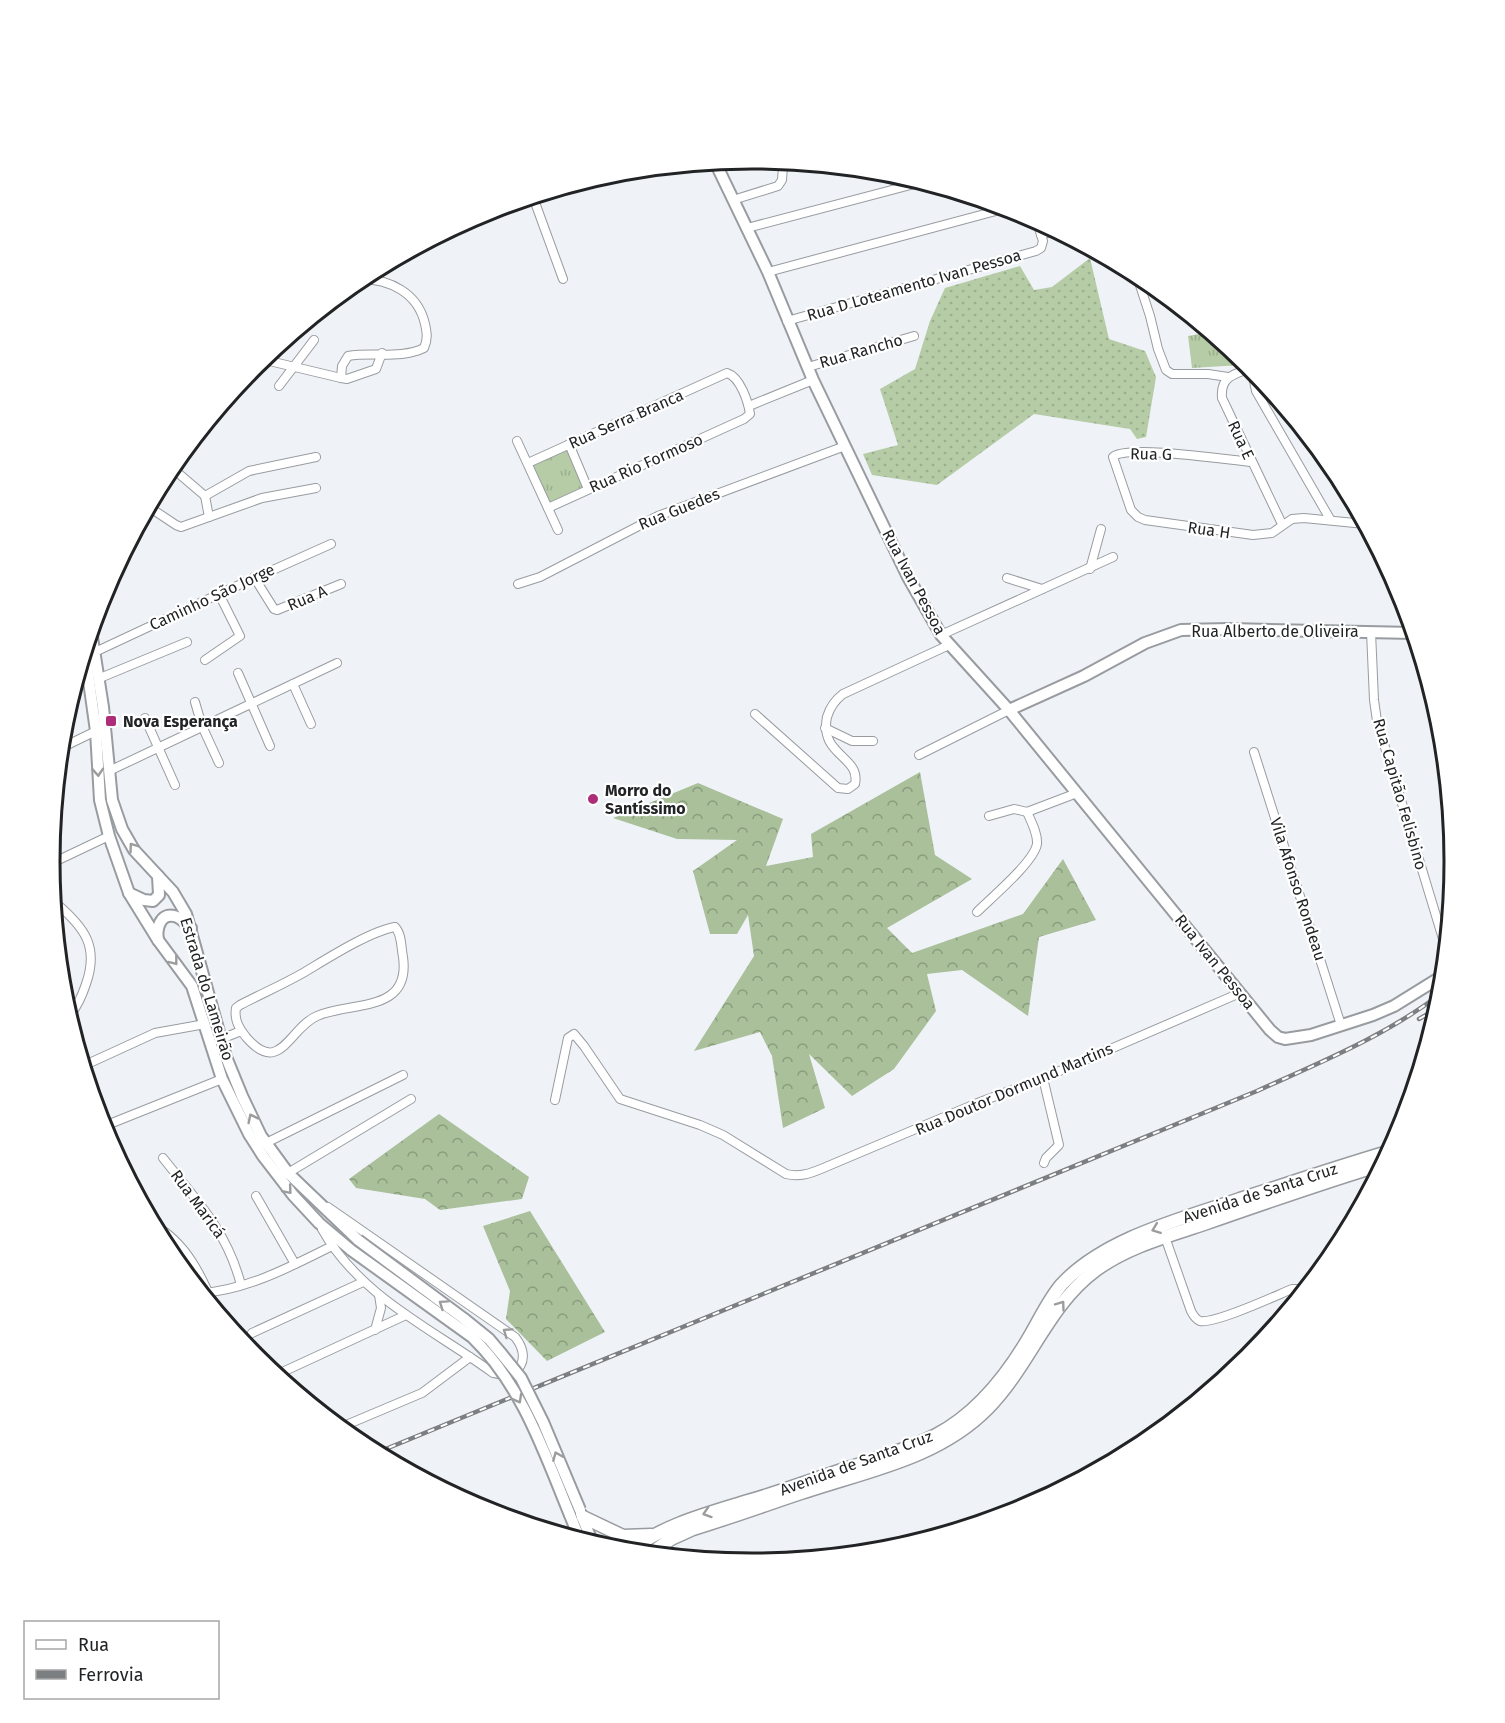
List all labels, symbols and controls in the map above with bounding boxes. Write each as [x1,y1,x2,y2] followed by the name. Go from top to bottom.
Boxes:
[805,245,1023,325] street label: Rua D Loteamento Ivan Pessoa
[817,330,905,372] street label: Rua Rancho
[566,385,686,453] street label: Rua Serra Branca
[1224,418,1258,462] street label: Rua E
[586,429,706,497] street label: Rua Rio Formoso
[1130,444,1172,464] street label: Rua G
[636,484,722,534] street label: Rua Guedes
[1186,518,1232,542] street label: Rua H
[878,526,950,638] street label: Rua Ivan Pessoa
[146,560,278,634] street label: Caminho São Jorge
[284,581,330,615] street label: Rua A
[1191,622,1359,641] street label: Rua Alberto de Oliveira
[123,712,238,732] place label: Nova Esperança
[104,714,118,728] marker: Nova Esperança
[1369,716,1431,872] street label: Rua Capitão Felisbino
[92,767,105,776] one-way arrow
[605,781,686,818] place label: Morro do Santíssimo
[586,792,600,806] marker: Morro do Santíssimo
[1266,815,1330,963] street label: Vila Afonso Rondeau
[129,843,140,854] one-way arrow
[1171,911,1259,1013] street label: Rua Ivan Pessoa
[176,915,238,1063] street label: Estrada do Lameirão
[167,955,178,966] one-way arrow
[912,1039,1116,1139] street label: Rua Doutor Dormund Martins
[248,1113,259,1124] one-way arrow
[1180,1159,1340,1227] street label: Avenida de Santa Cruz
[167,1166,229,1242] street label: Rua Maricá
[281,1183,292,1194] one-way arrow
[1151,1222,1162,1234] one-way arrow
[439,1300,450,1311] one-way arrow
[1054,1300,1065,1311] one-way arrow
[502,1328,513,1339] one-way arrow
[511,1392,522,1403] one-way arrow
[777,1426,935,1499] street label: Avenida de Santa Cruz
[552,1452,564,1463] one-way arrow
[702,1506,713,1519] one-way arrow
[24,1621,219,1699] legend
[78,1634,109,1656] text: Rua
[78,1664,144,1686] text: Ferrovia

